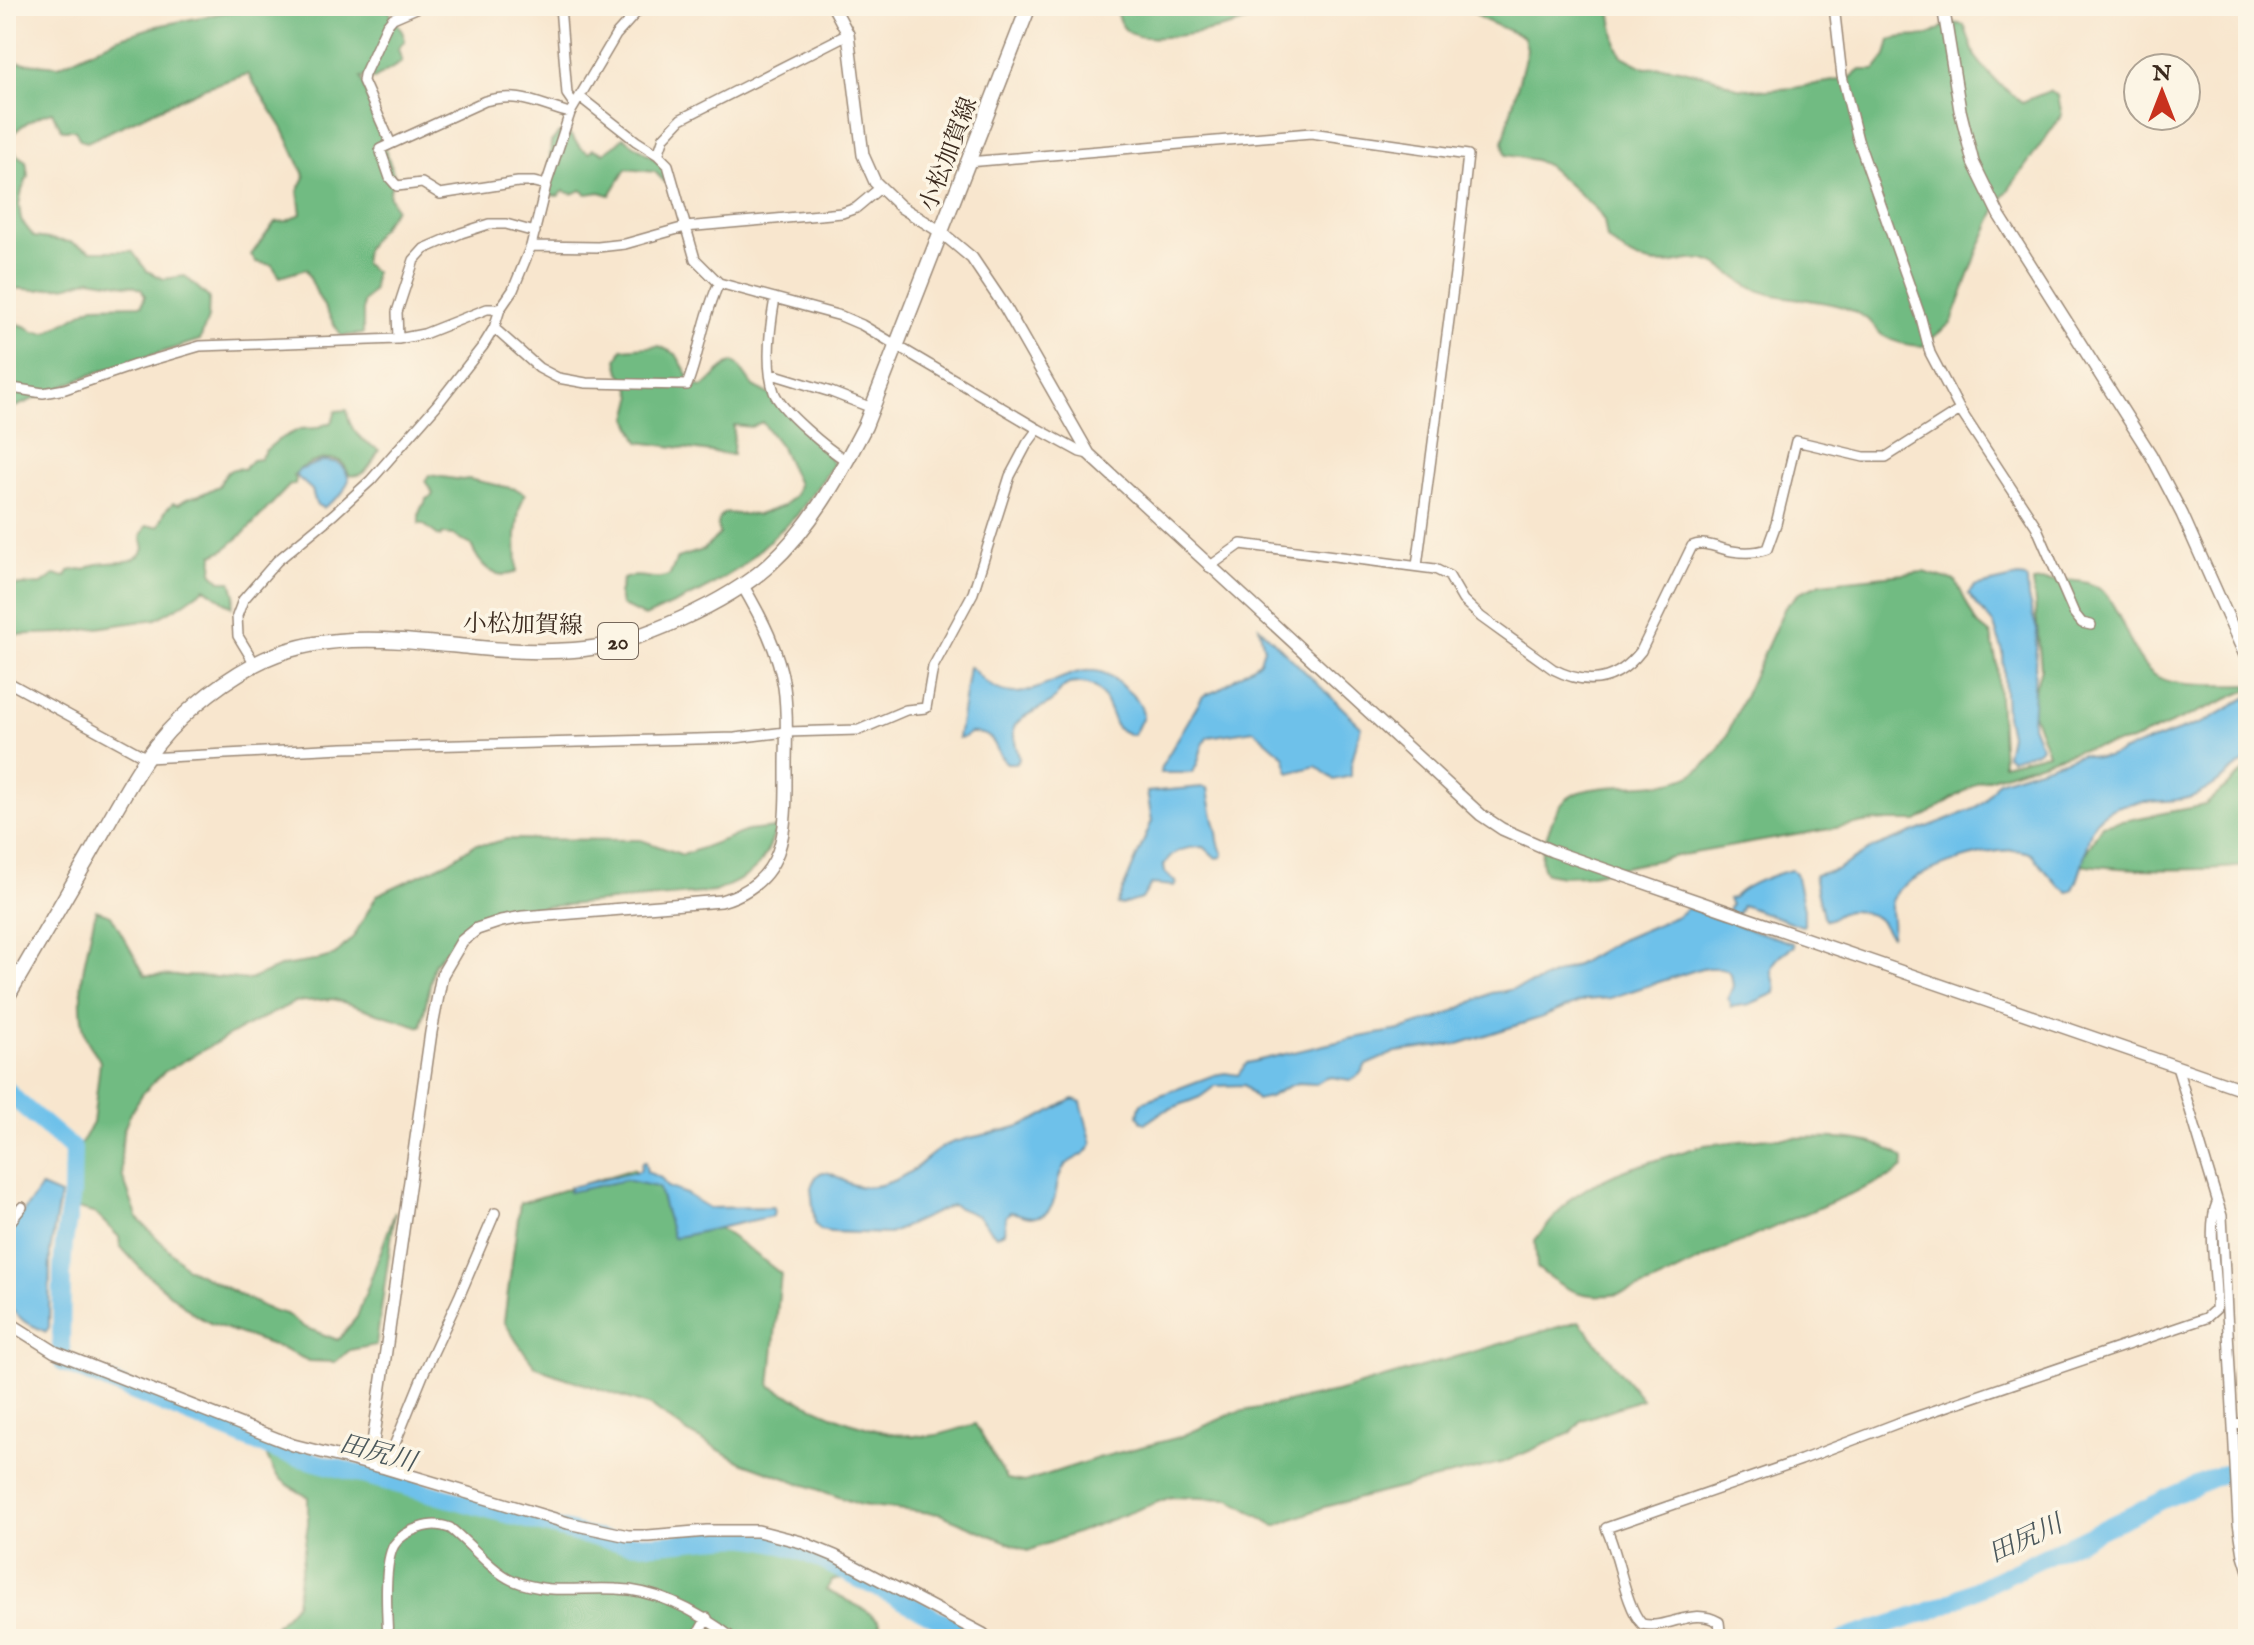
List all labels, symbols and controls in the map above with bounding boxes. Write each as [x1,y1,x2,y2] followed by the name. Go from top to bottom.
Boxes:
[2122,52,2202,132] north arrow
[2151,60,2172,88] text: N
[913,93,985,216] street label: 小松加賀線
[463,609,583,642] street label: 小松加賀線
[598,623,638,659] road number: 20
[336,1427,422,1480] water label: 田尻川
[1983,1507,2071,1571] water label: 田尻川

